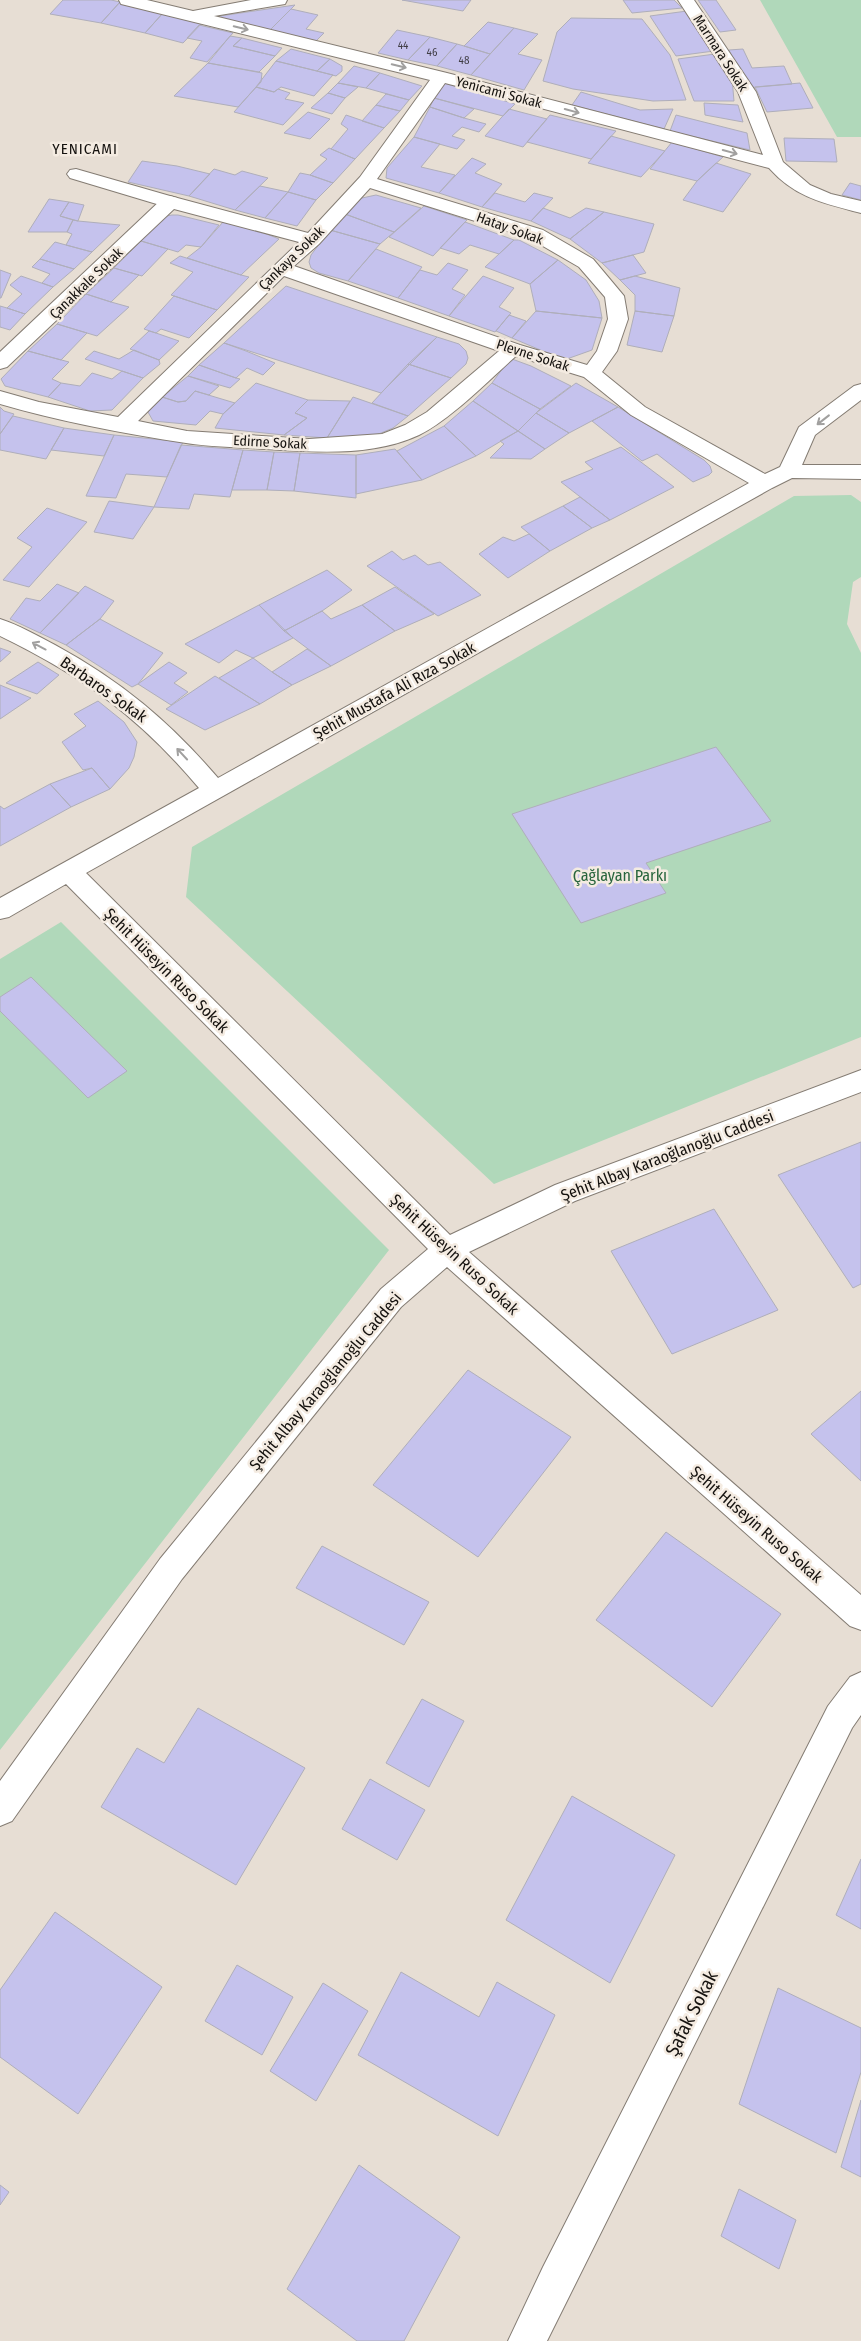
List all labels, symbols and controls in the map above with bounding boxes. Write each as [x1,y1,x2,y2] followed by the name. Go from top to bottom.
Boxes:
[690,12,752,95] street label: Marmara Sokak
[233,24,249,33] one-way arrow
[398,39,409,52] house number: 44
[427,46,438,59] house number: 46
[459,54,470,67] house number: 48
[391,62,407,72] one-way arrow
[454,73,544,112] street label: Yenicami Sokak
[564,107,580,116] one-way arrow
[52,140,118,158] district label: YENICAMI
[721,148,737,157] one-way arrow
[474,209,546,249] street label: Hatay Sokak
[255,223,328,294] street label: Çankaya Sokak
[46,244,127,323] street label: Çanakkale Sokak
[494,336,572,375] street label: Plevne Sokak
[817,414,830,425] one-way arrow
[233,432,308,453] street label: Edirne Sokak
[310,638,479,743] street label: Şehit Mustafa Ali Rıza Sokak
[32,641,47,651] one-way arrow
[57,653,151,727] street label: Barbaros Sokak
[176,748,188,760] one-way arrow
[573,866,667,886] park label: Çağlayan Parkı
[100,904,233,1037] street label: Şehit Hüseyin Ruso Sokak
[558,1106,776,1205] street label: Şehit Albay Karaoğlanoğlu Caddesi
[387,1190,523,1319] street label: Şehit Hüseyin Ruso Sokak
[245,1289,405,1474] street label: Şehit Albay Karaoğlanoğlu Caddesi
[687,1462,827,1587] street label: Şehit Hüseyin Ruso Sokak
[660,1966,723,2060] street label: Şafak Sokak

